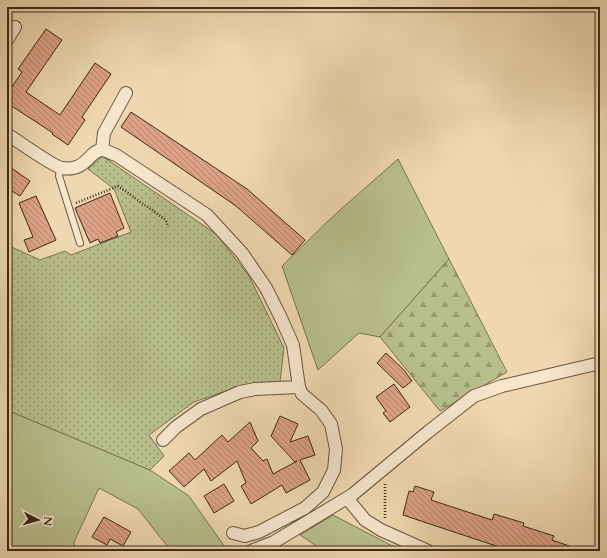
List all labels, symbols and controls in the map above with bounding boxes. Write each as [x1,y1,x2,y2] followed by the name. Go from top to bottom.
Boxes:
[18,500,58,540] north arrow
[39,515,55,527] text: N

